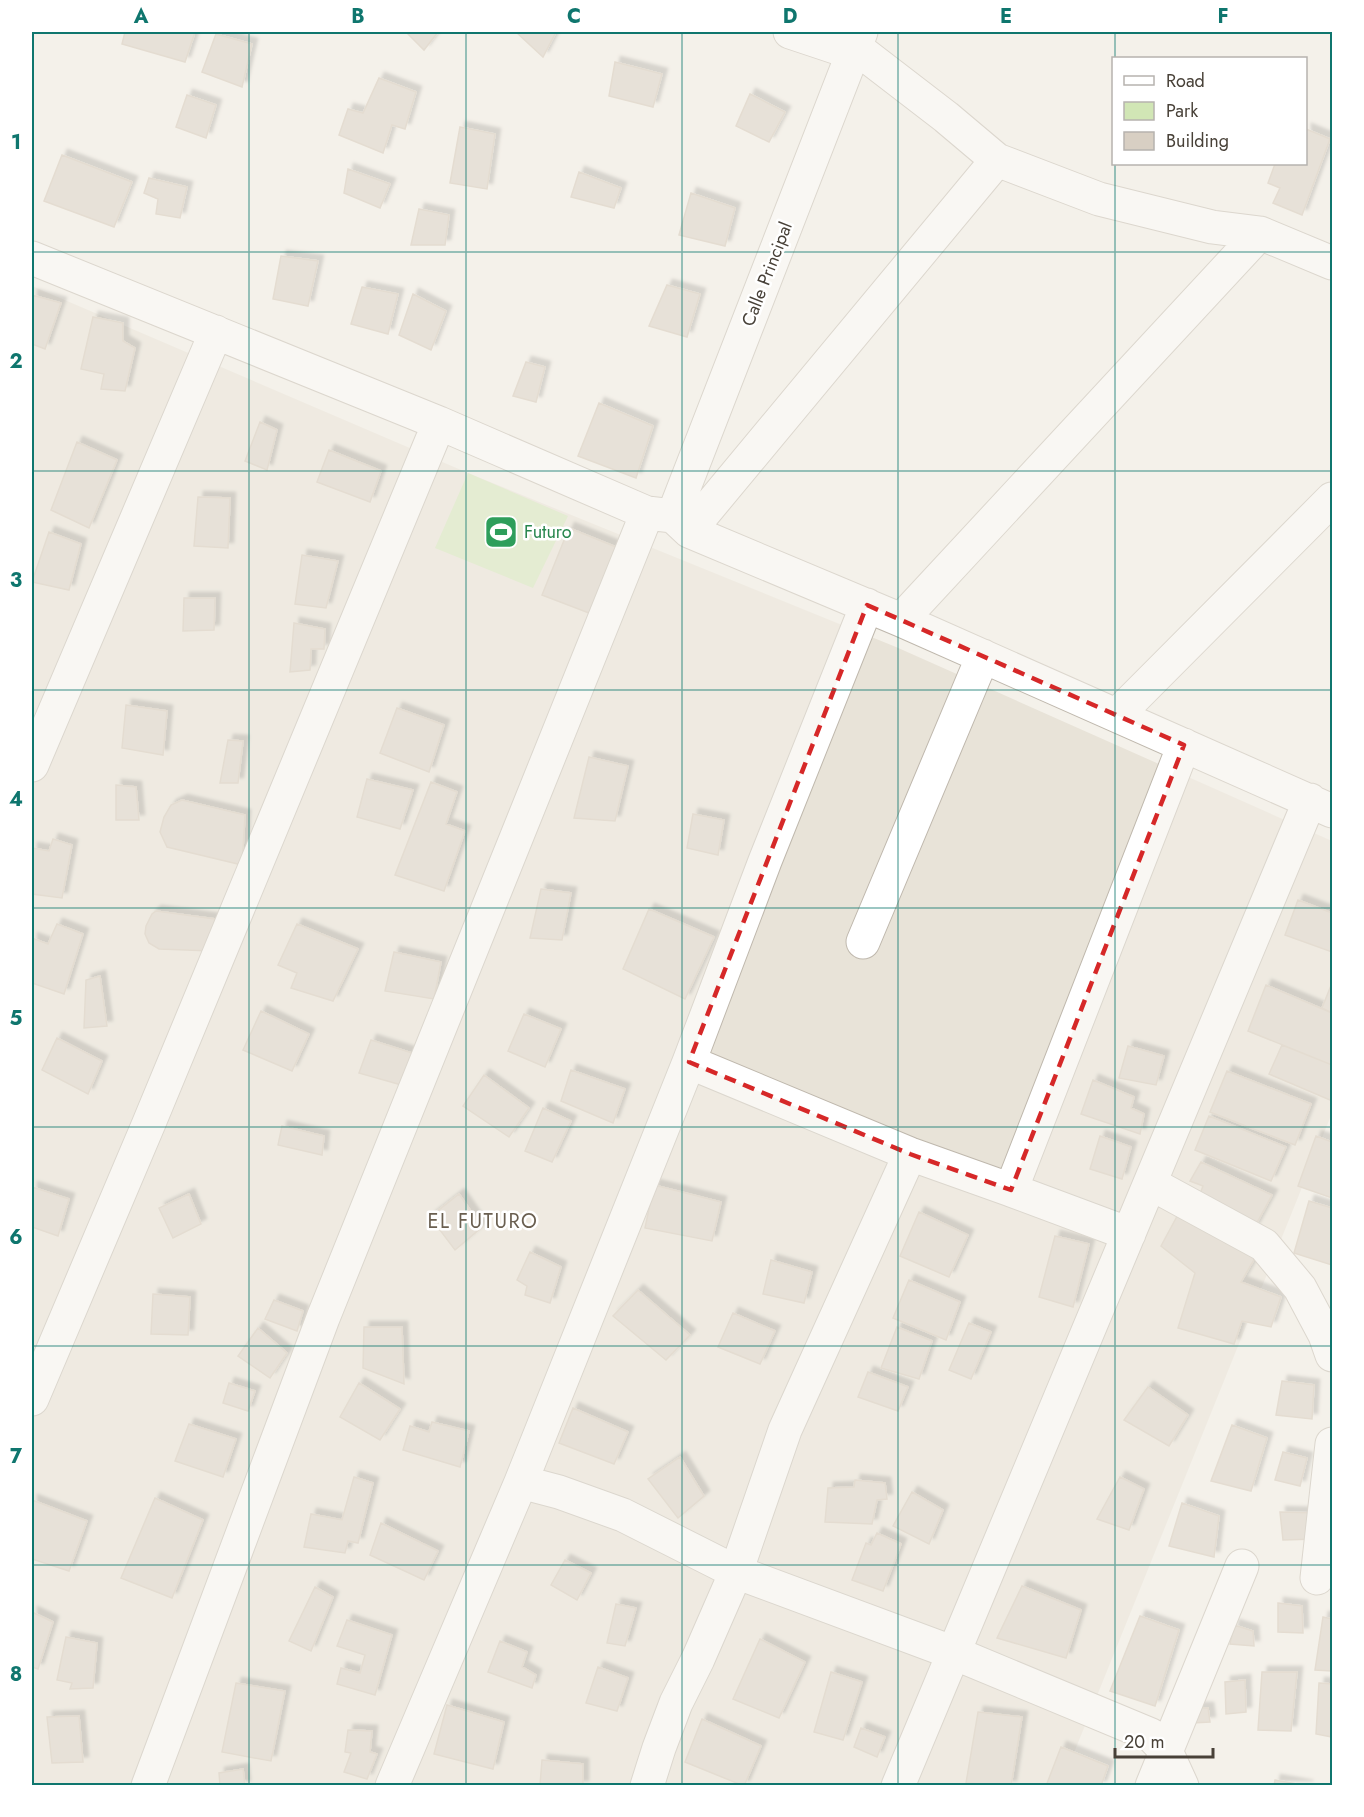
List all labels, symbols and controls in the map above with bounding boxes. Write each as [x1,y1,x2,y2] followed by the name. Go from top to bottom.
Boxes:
[133,2,149,31] text: A
[351,2,365,31] text: B
[567,2,581,31] text: C
[783,2,797,31] text: D
[1000,2,1012,31] text: E
[1217,2,1229,31] text: F
[1112,57,1307,165] legend
[1166,68,1205,94] text: Road
[1166,98,1198,124] text: Park
[11,128,21,157] text: 1
[1166,128,1229,154] text: Building
[735,218,799,330] street label: Calle Principal
[9,347,23,376] text: 2
[483,514,519,550] sports icon: Futuro
[524,519,572,545] place label: Futuro
[10,566,22,595] text: 3
[9,785,23,814] text: 4
[10,1004,23,1033] text: 5
[428,1207,538,1236] district label: EL FUTURO
[9,1223,23,1252] text: 6
[10,1442,23,1471] text: 7
[10,1660,22,1689] text: 8
[1115,1721,1212,1759] scale bar
[1124,1729,1164,1755] text: 20 m

